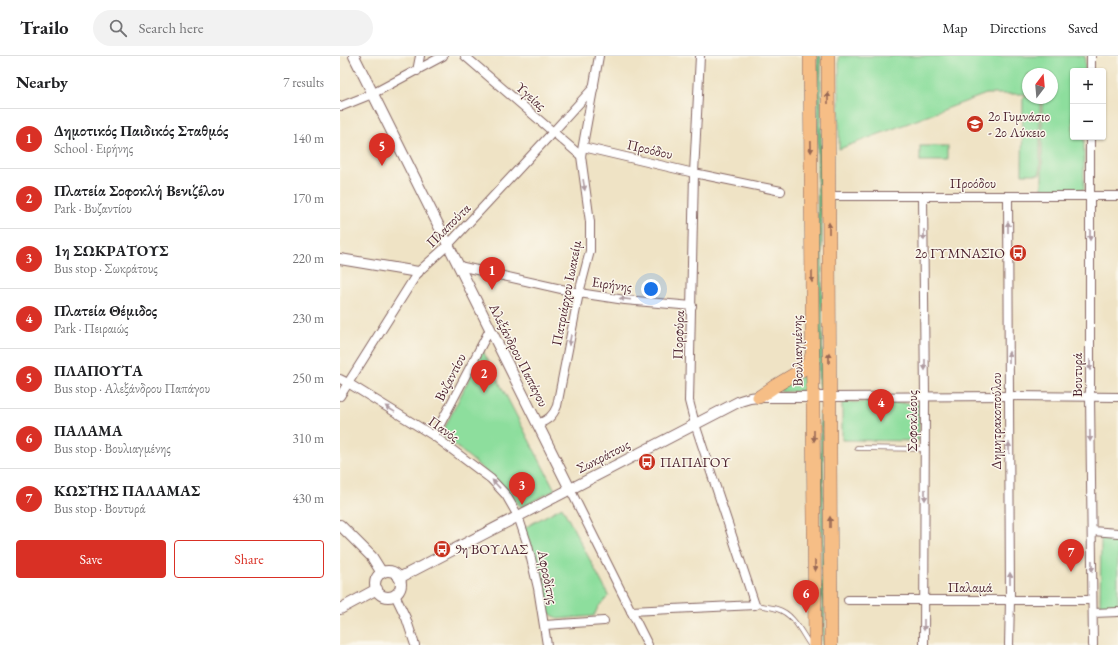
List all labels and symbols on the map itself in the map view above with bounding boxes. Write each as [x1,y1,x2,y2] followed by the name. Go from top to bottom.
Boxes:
[1022,68,1058,104] north arrow
[512,78,550,114] street label: Υγείας
[825,91,831,104] one-way arrow
[988,107,1051,141] place label: 2ο Γυμνάσιο - 2ο Λύκειο
[965,114,985,134] school or university icon: 2ο Γυμνάσιο - 2ο Λύκειο
[369,133,395,166] pin: 5
[625,135,675,163] street label: Προόδου
[808,141,814,154] one-way arrow
[950,174,996,192] street label: Προόδου
[581,179,587,191] one-way arrow
[422,199,474,251] street label: Πλαπούτα
[1005,220,1011,233] one-way arrow
[826,221,832,234] one-way arrow
[921,229,927,242] one-way arrow
[1087,229,1093,242] one-way arrow
[547,238,585,347] street label: Πατριάρχου Ιωακείμ
[1008,243,1028,263] bus stop icon: 2ο ΓΥΜΝΑΣΙΟ
[915,244,1005,262] place label: 2ο ΓΥΜΝΑΣΙΟ
[479,257,505,290] pin: 1
[809,271,815,284] one-way arrow
[591,272,634,296] street label: Ειρήνης
[641,279,661,299] your location
[619,296,631,303] one-way arrow
[485,299,553,410] street label: Αλεξάνδρου Παπάγου
[668,310,688,360] street label: Πορφύρα
[787,315,807,387] street label: Βουλιαγμένης
[566,334,572,347] one-way arrow
[430,350,470,404] street label: Βυζαντίου
[1006,350,1012,363] one-way arrow
[826,351,832,364] one-way arrow
[1068,352,1086,397] street label: Βουτυρά
[921,359,928,371] one-way arrow
[1087,359,1093,372] one-way arrow
[471,360,497,393] pin: 2
[987,372,1005,470] street label: Δημητρακοπούλου
[868,389,894,422] pin: 4
[903,390,921,452] street label: Σοφοκλέους
[385,405,395,413] one-way arrow
[425,412,463,446] street label: Πανός
[811,430,817,443] one-way arrow
[1087,430,1093,443] one-way arrow
[573,435,633,477] street label: Σωκράτους
[1006,441,1012,454] one-way arrow
[637,452,657,472] bus stop icon: ΠΑΠΑΓΟΥ
[660,453,731,471] place label: ΠΑΠΑΓΟΥ
[509,472,535,505] pin: 3
[491,479,501,489] one-way arrow
[922,489,928,502] one-way arrow
[827,515,833,528] one-way arrow
[432,539,452,559] bus stop icon: 9η ΒΟΥΛΑΣ
[1058,539,1084,572] pin: 7
[455,540,529,558] place label: 9η ΒΟΥΛΑΣ
[533,547,563,606] street label: Αφροδίτης
[812,560,818,573] one-way arrow
[1089,560,1095,573] one-way arrow
[1007,571,1013,584] one-way arrow
[948,578,993,596] street label: Παλαμά
[793,580,819,613] pin: 6
[921,619,927,632] one-way arrow

